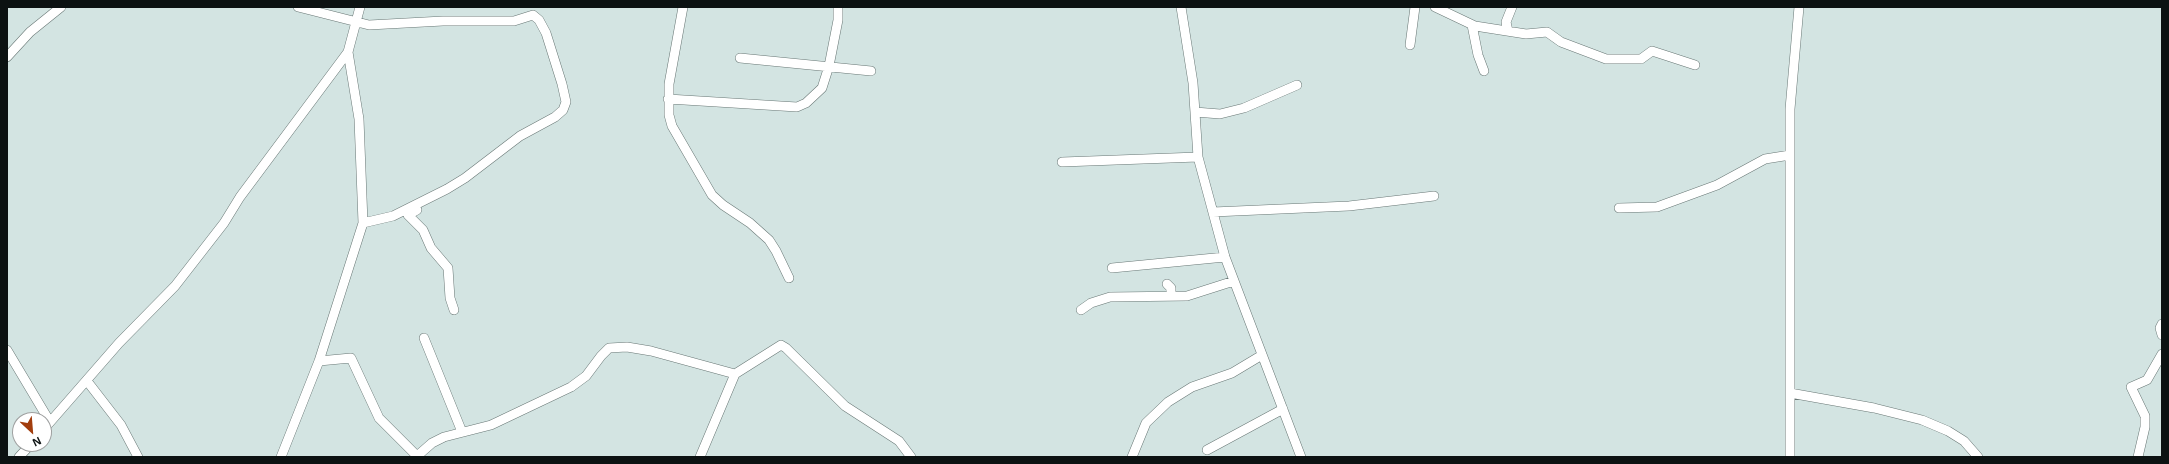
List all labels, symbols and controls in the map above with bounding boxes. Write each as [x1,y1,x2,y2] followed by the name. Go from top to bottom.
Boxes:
[12,412,52,452] north arrow
[31,435,43,449] text: N

